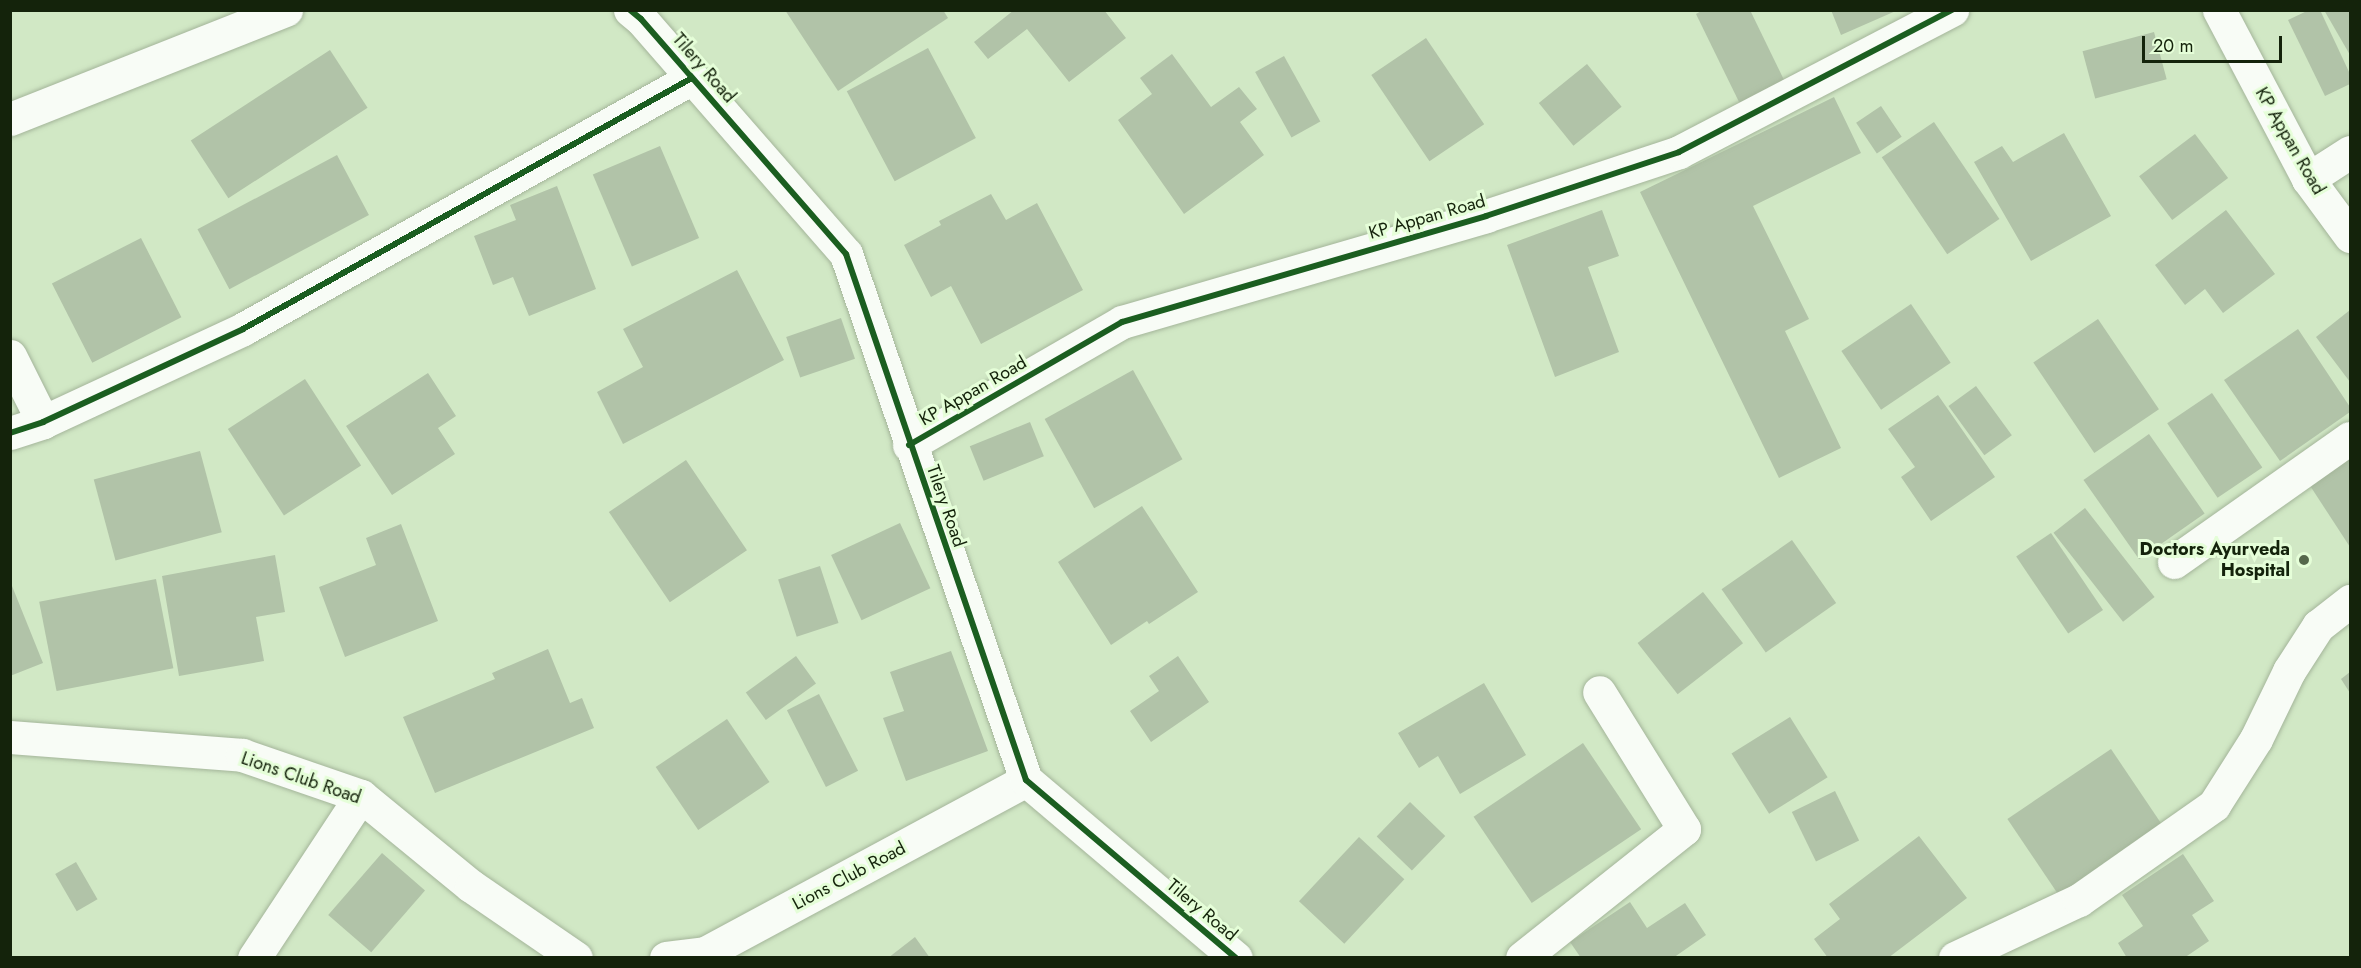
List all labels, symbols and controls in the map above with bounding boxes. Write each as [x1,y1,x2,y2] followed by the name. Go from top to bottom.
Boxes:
[2145,24,2284,62] scale bar
[668,29,740,107] street label: Tilery Road
[2153,33,2193,59] text: 20 m
[2251,84,2329,198] street label: KP Appan Road
[1366,190,1488,244] street label: KP Appan Road
[916,352,1030,430] street label: KP Appan Road
[922,462,970,550] street label: Tilery Road
[2140,539,2290,582] place label: Doctors Ayurveda Hospital
[2295,551,2313,569] marker: Doctors Ayurveda Hospital
[238,747,364,809] street label: Lions Club Road
[789,837,909,915] street label: Lions Club Road
[1162,874,1242,946] street label: Tilery Road

